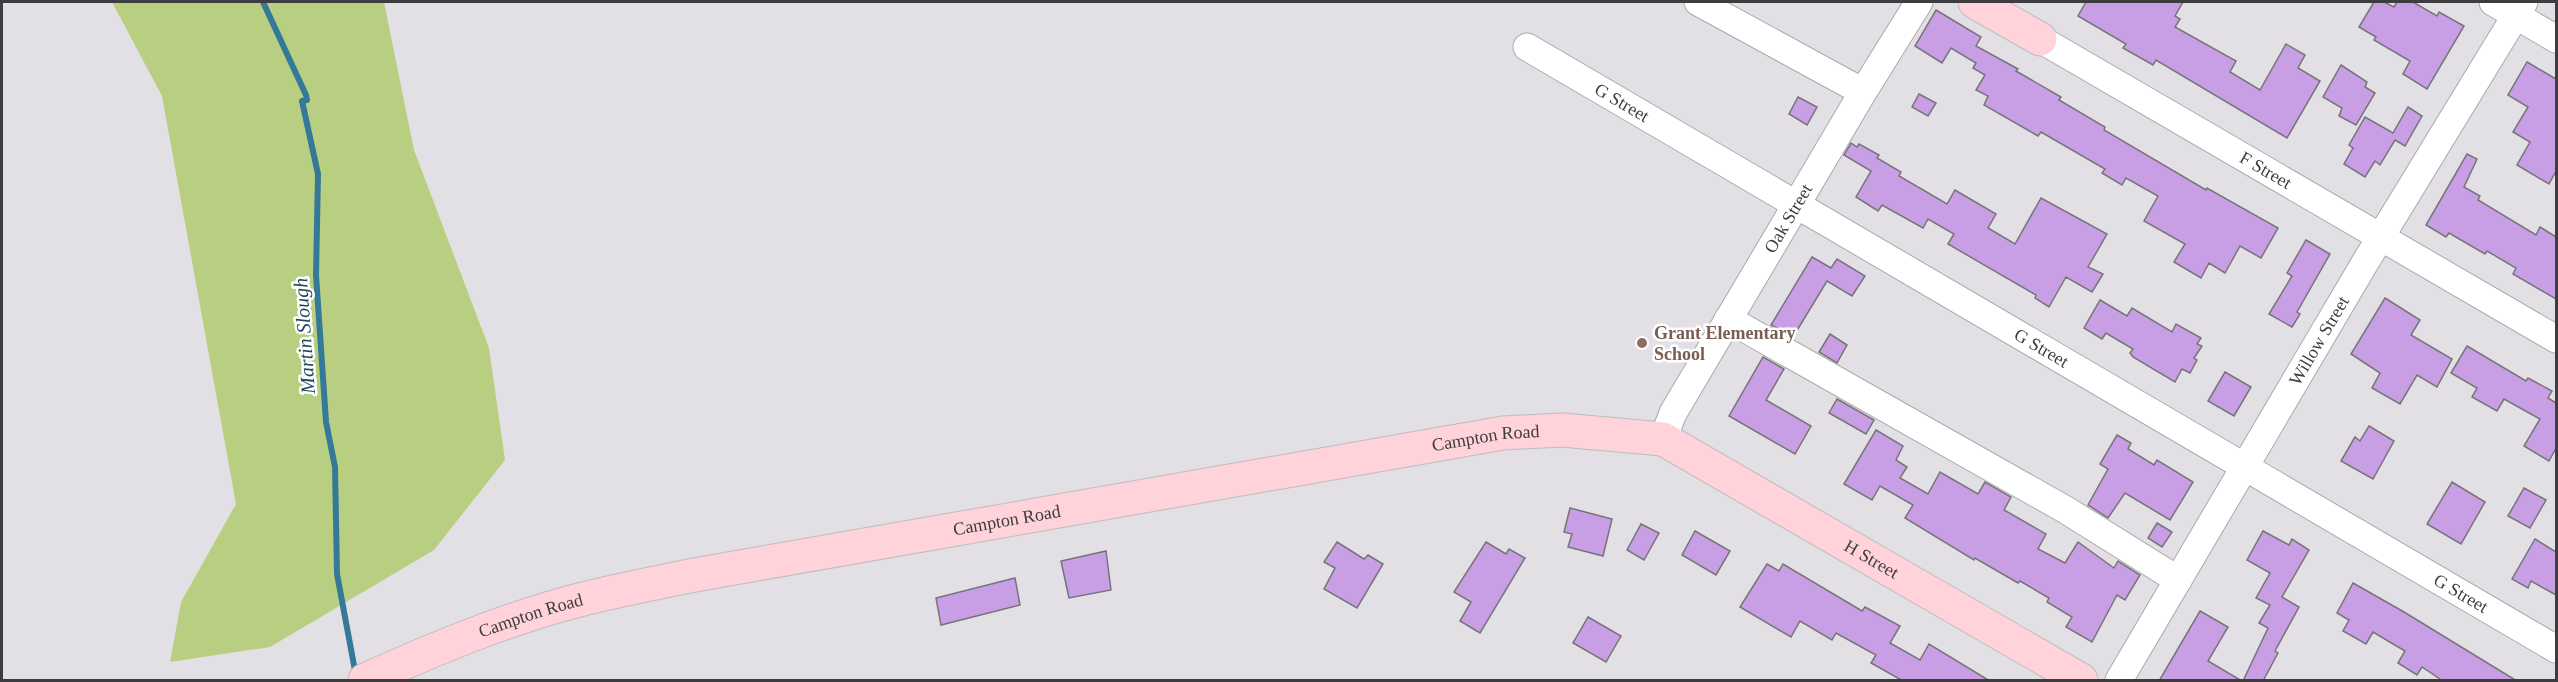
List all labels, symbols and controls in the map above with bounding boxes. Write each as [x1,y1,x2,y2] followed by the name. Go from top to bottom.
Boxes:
[1591,79,1653,126] street label: G Street
[2236,147,2295,193] street label: F Street
[1760,180,1816,256] street label: Oak Street
[289,277,320,396] water label: Martin Slough
[2285,292,2353,389] street label: Willow Street
[1654,323,1795,364] place label: Grant Elementary School
[2011,324,2072,372] street label: G Street
[1635,336,1649,350] marker: Grant Elementary School
[1430,421,1540,455] street label: Campton Road
[952,501,1062,539] street label: Campton Road
[1841,536,1902,583] street label: H Street
[2430,570,2492,617] street label: G Street
[476,589,585,642] street label: Campton Road

